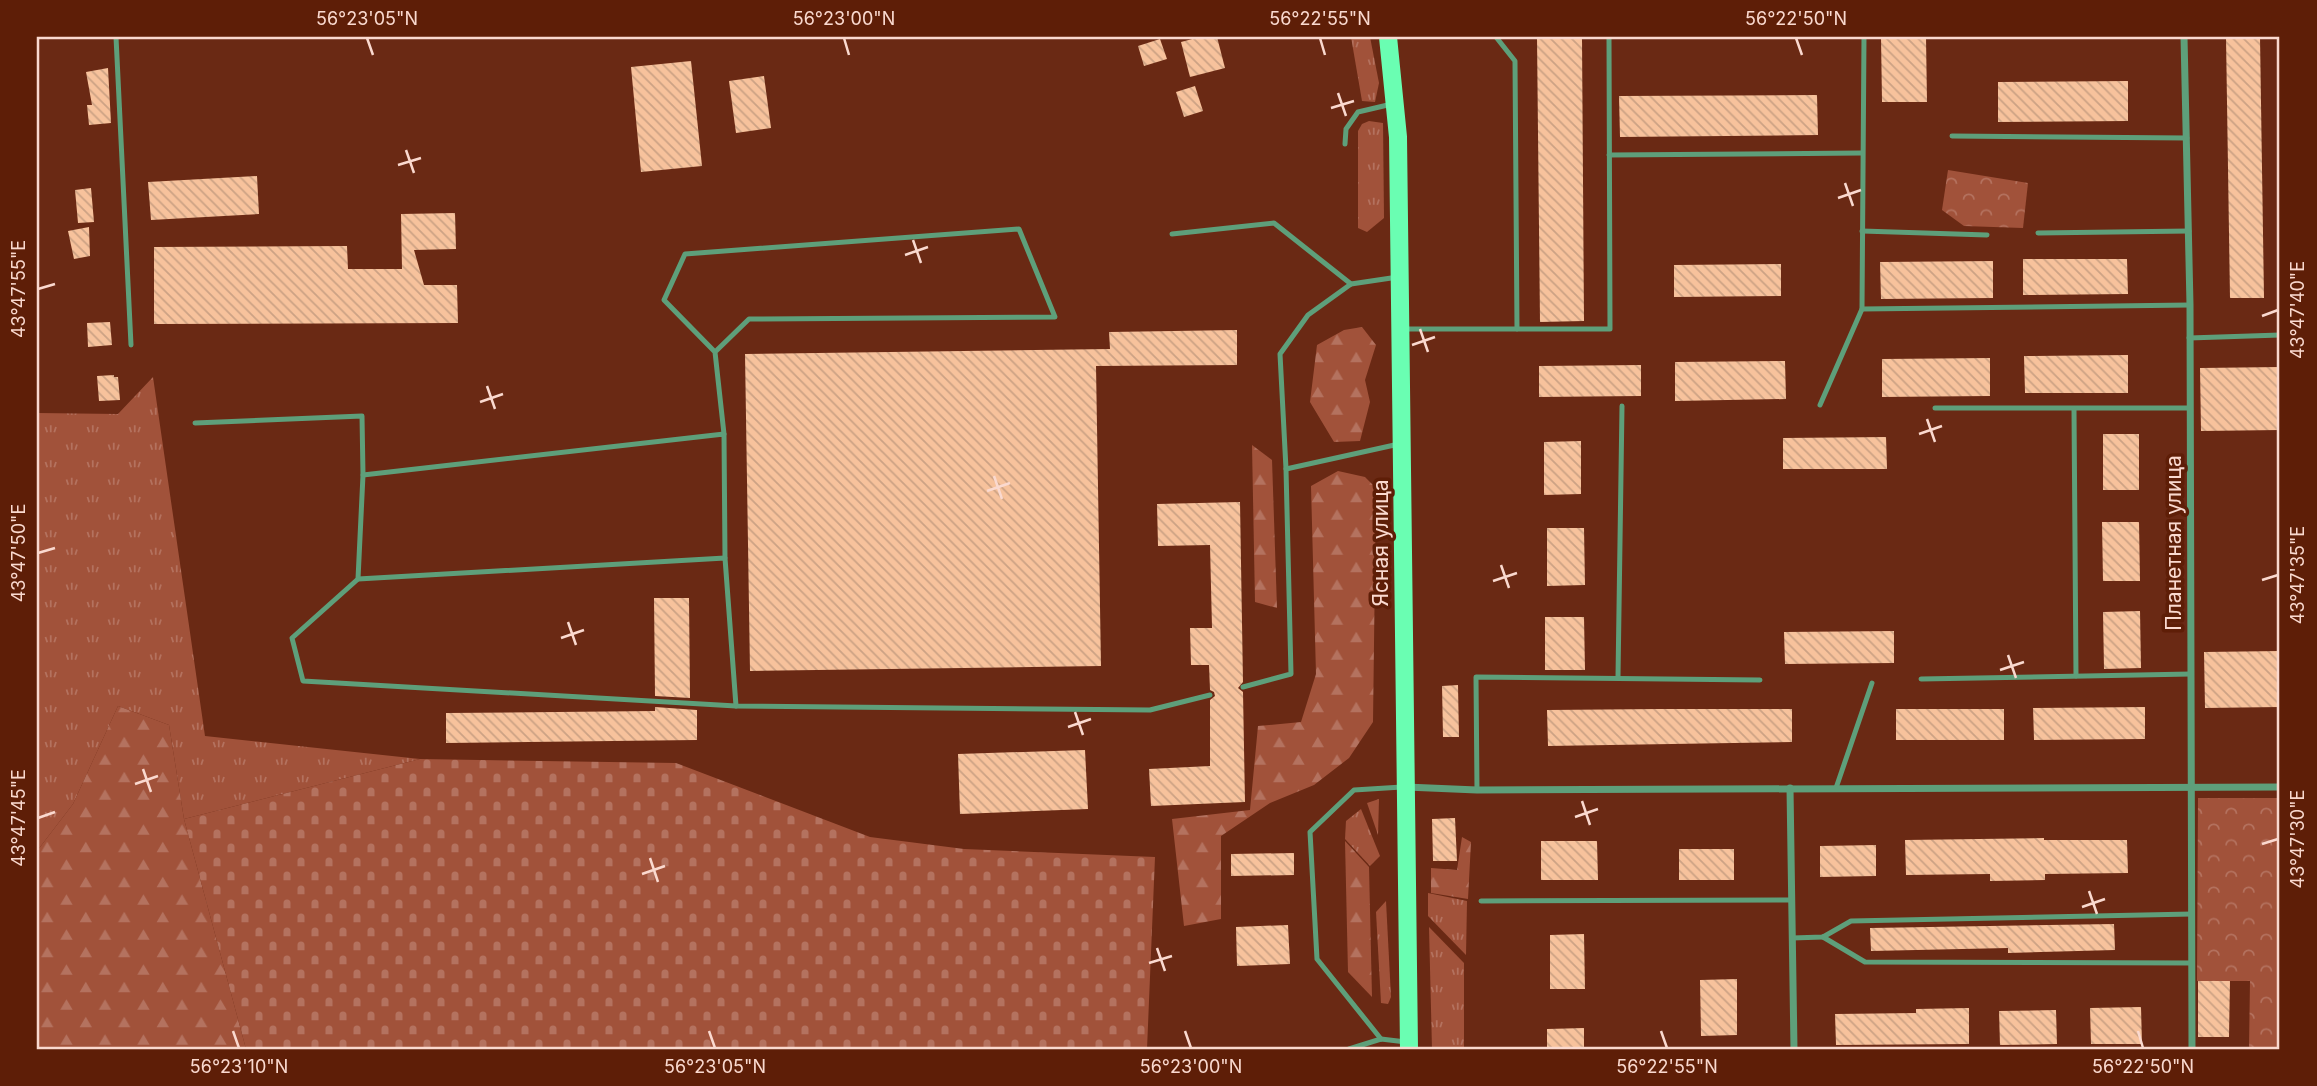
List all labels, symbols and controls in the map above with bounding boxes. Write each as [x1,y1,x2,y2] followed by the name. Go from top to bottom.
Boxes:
[316,8,418,29] text: 56°23'05"N
[793,8,895,29] text: 56°23'00"N
[1269,8,1371,29] text: 56°22'55"N
[1745,8,1847,29] text: 56°22'50"N
[8,240,29,338] text: 43°47'55"E
[2287,261,2308,359] text: 43°47'40"E
[2161,455,2186,631] street label: Планетная улица
[1368,480,1393,606] street label: Ясная улица
[8,504,29,602] text: 43°47'50"E
[2287,526,2308,624] text: 43°47'35"E
[8,769,29,867] text: 43°47'45"E
[2287,790,2308,888] text: 43°47'30"E
[190,1056,288,1077] text: 56°23'10"N
[664,1056,766,1077] text: 56°23'05"N
[1140,1056,1242,1077] text: 56°23'00"N
[1616,1056,1718,1077] text: 56°22'55"N
[2092,1056,2194,1077] text: 56°22'50"N

